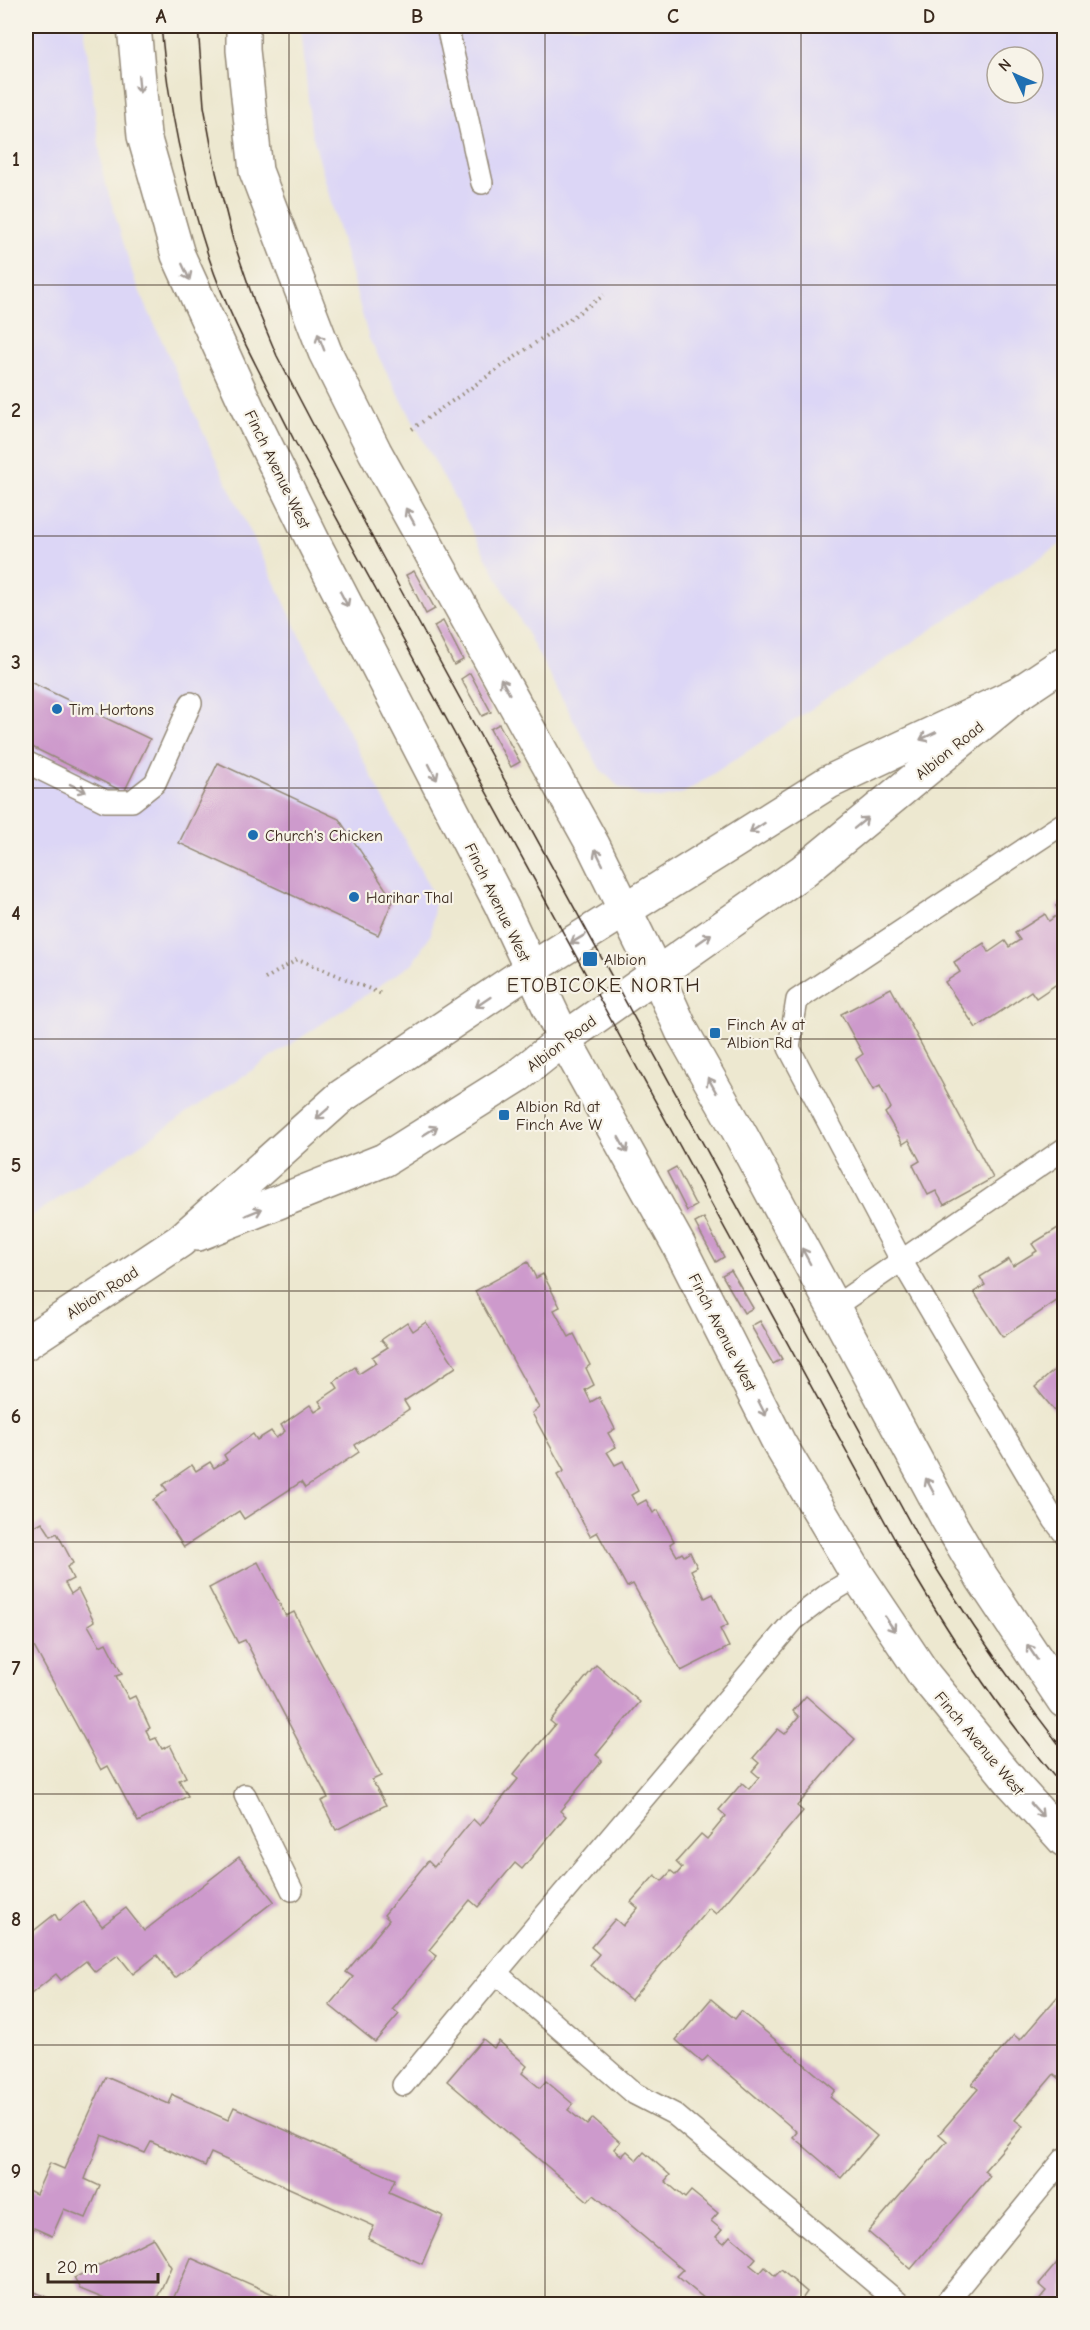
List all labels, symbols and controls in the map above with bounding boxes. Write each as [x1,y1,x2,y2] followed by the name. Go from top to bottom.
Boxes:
[155,5,167,28] text: A
[411,5,423,28] text: B
[667,5,679,28] text: C
[923,5,935,28] text: D
[985,45,1045,105] north arrow
[995,55,1015,75] text: N
[134,73,145,93] one-way arrow
[12,148,20,171] text: 1
[180,263,192,281] one-way arrow
[315,333,326,352] one-way arrow
[11,399,21,422] text: 2
[241,407,314,532] street label: Finch Avenue West
[404,507,415,525] one-way arrow
[338,590,350,608] one-way arrow
[11,651,21,674] text: 3
[499,677,510,695] one-way arrow
[69,701,154,719] place label: Tim Hortons
[50,702,64,716] marker: Tim Hortons
[912,718,987,784] street label: Albion Road
[919,730,937,742] one-way arrow
[428,763,439,781] one-way arrow
[69,782,86,794] one-way arrow
[852,817,868,830] one-way arrow
[749,822,765,834] one-way arrow
[265,827,383,845] place label: Church's Chicken
[246,828,260,842] marker: Church's Chicken
[461,840,534,965] street label: Finch Avenue West
[592,848,604,866] one-way arrow
[366,889,453,907] place label: Harihar Thal
[347,890,361,904] marker: Harihar Thal
[11,902,21,925] text: 4
[695,933,711,945] one-way arrow
[570,934,587,946] one-way arrow
[581,950,599,968] marker: Albion
[604,951,646,969] place label: Albion
[507,974,701,997] district label: ETOBICOKE NORTH
[474,995,491,1008] one-way arrow
[523,1012,600,1076] street label: Albion Road
[727,1016,805,1052] place label: Finch Av at Albion Rd
[708,1026,722,1040] marker: Finch Av at Albion Rd
[706,1077,718,1094] one-way arrow
[516,1098,602,1134] place label: Albion Rd at Finch Ave W
[315,1106,330,1120] one-way arrow
[497,1108,511,1122] marker: Albion Rd at Finch Ave W
[422,1124,439,1137] one-way arrow
[617,1136,629,1153] one-way arrow
[11,1154,21,1177] text: 5
[244,1205,262,1216] one-way arrow
[800,1248,812,1265] one-way arrow
[63,1263,142,1323] street label: Albion Road
[685,1271,760,1395] street label: Finch Avenue West
[756,1399,768,1417] one-way arrow
[11,1405,21,1428] text: 6
[924,1478,936,1495] one-way arrow
[884,1616,896,1632] one-way arrow
[1025,1644,1038,1661] one-way arrow
[12,1657,21,1680] text: 7
[931,1688,1028,1799] street label: Finch Avenue West
[1030,1802,1044,1817] one-way arrow
[11,1908,21,1931] text: 8
[11,2160,21,2183] text: 9
[48,2246,158,2284] scale bar
[57,2257,98,2278] text: 20 m

